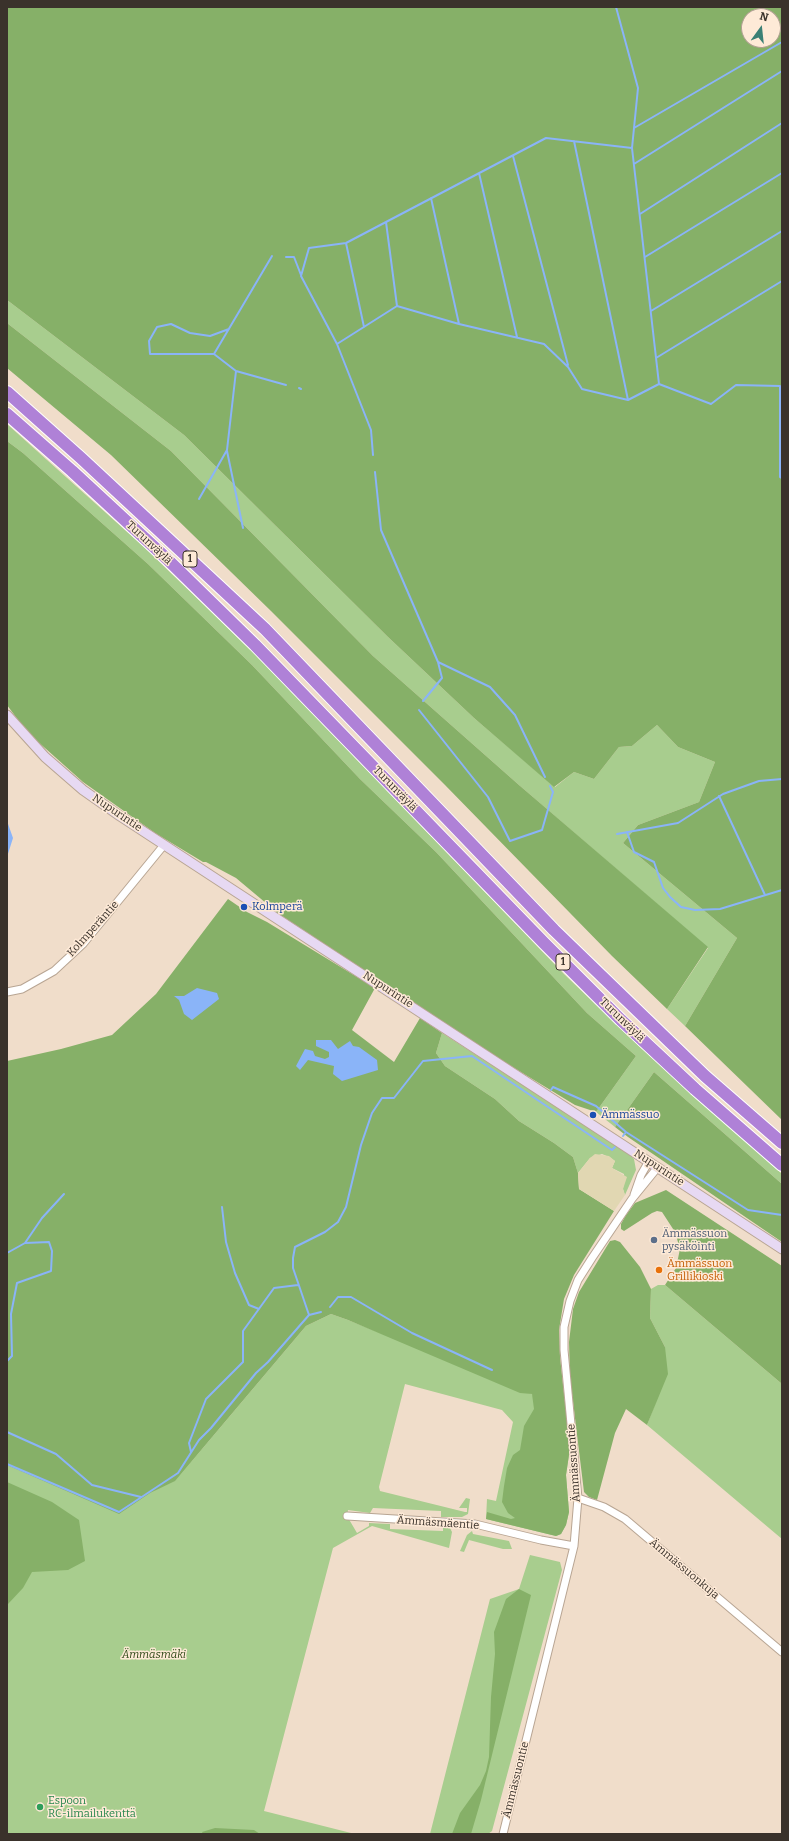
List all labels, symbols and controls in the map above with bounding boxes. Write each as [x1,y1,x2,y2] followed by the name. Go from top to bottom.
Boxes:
[741,8,781,48] north arrow
[758,10,770,24] text: N
[124,519,174,567] street label: Turunväylä
[183,551,197,567] road number: 1
[370,764,420,814] street label: Turunväylä
[90,792,144,834] street label: Nupurintie
[64,898,122,960] street label: Kolmperäntie
[252,900,302,914] place label: Kolmperä
[239,902,249,912] marker: Kolmperä
[556,954,570,970] road number: 1
[360,969,416,1011] street label: Nupurintie
[597,995,647,1045] street label: Turunväylä
[601,1108,659,1122] place label: Ämmässuo
[588,1110,598,1120] marker: Ämmässuo
[631,1147,687,1189] street label: Nupurintie
[662,1227,727,1253] place label: Ämmässuon pysäköinti
[649,1235,659,1245] marker: Ämmässuon pysäköinti
[667,1257,732,1283] place label: Ämmässuon Grillikioski
[654,1265,664,1275] marker: Ämmässuon Grillikioski
[565,1423,583,1503] street label: Ämmässuontie
[396,1514,480,1532] street label: Ämmäsmäentie
[646,1536,722,1602] street label: Ämmässuonkuja
[122,1648,186,1662] park label: Ämmäsmäki
[500,1740,532,1820] street label: Ämmässuontie
[48,1794,136,1820] place label: Espoon RC-ilmailukenttä
[35,1802,45,1812] marker: Espoon RC-ilmailukenttä

